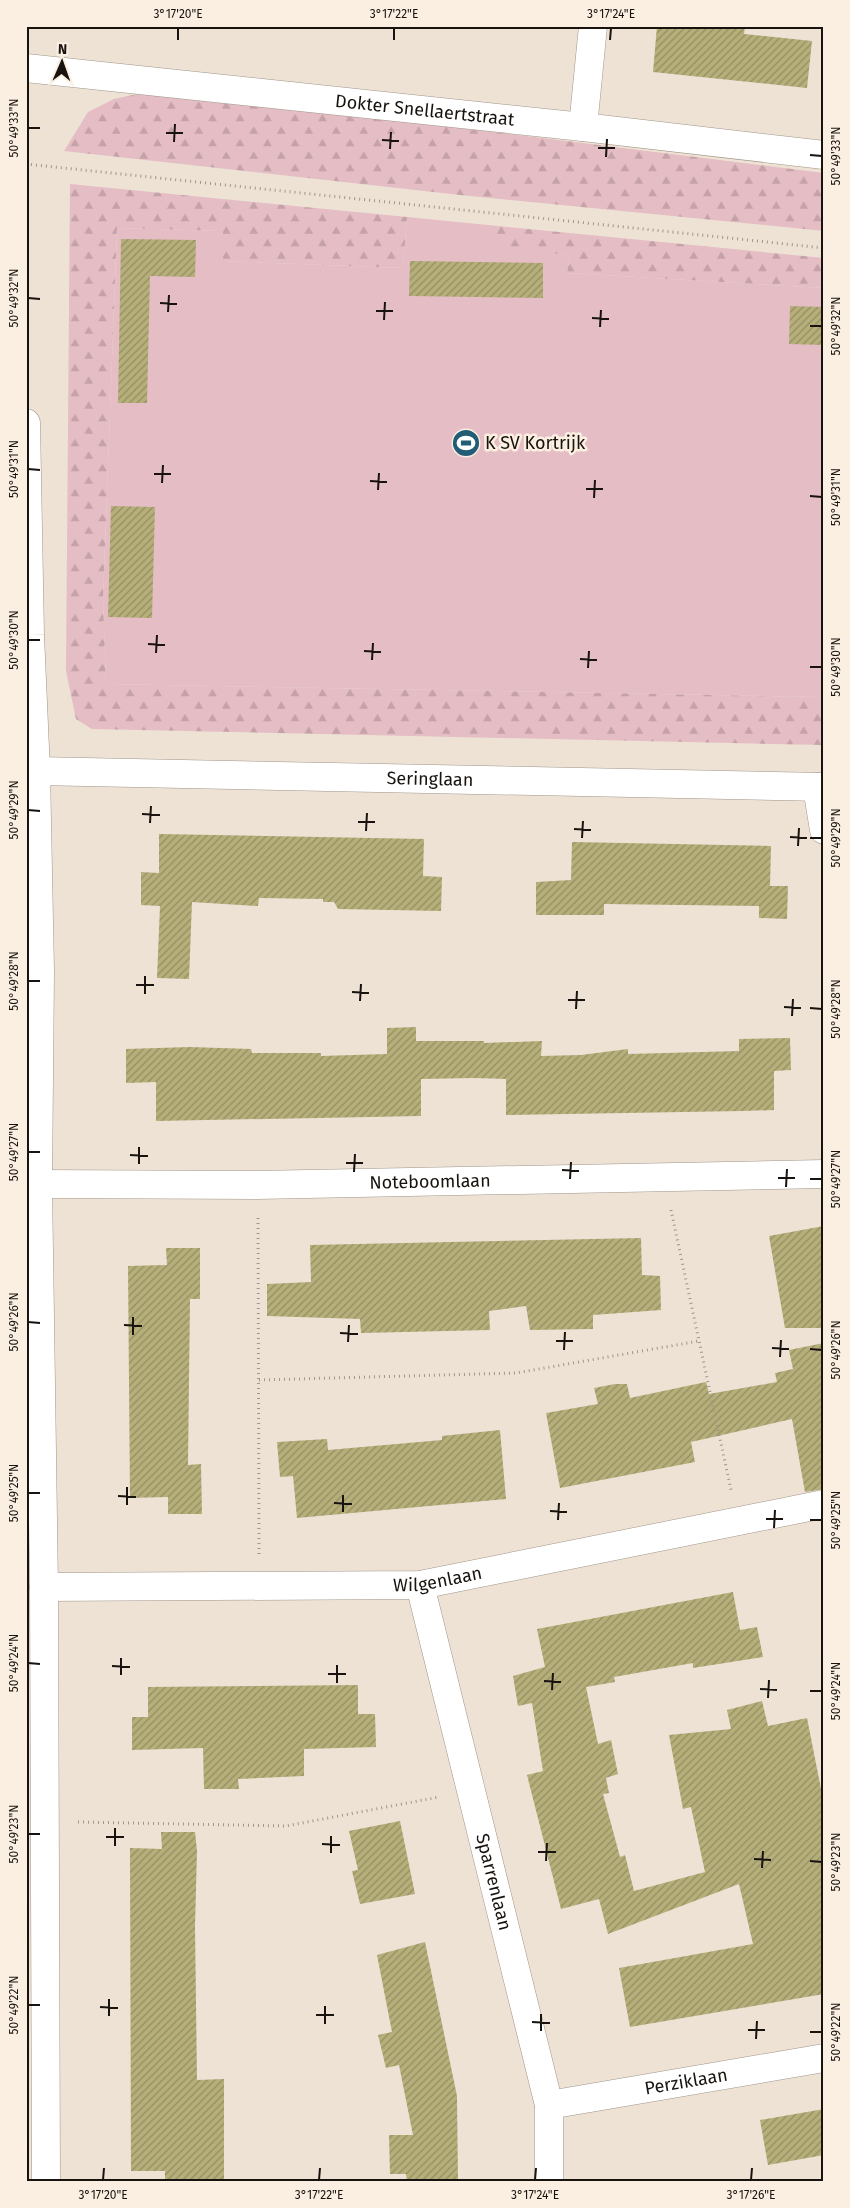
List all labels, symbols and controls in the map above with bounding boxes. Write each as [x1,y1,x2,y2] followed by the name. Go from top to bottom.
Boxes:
[153,7,203,21] text: 3°17'20"E
[370,7,418,21] text: 3°17'22"E
[587,7,635,21] text: 3°17'24"E
[38,38,88,88] north arrow
[57,41,67,58] text: N
[334,90,516,131] street label: Dokter Snellaertstraat
[7,98,21,158] text: 50°49'33"N
[829,126,843,186] text: 50°49'33"N
[7,269,21,327] text: 50°49'32"N
[829,297,843,355] text: 50°49'32"N
[451,428,481,458] sports icon: K SV Kortrijk
[485,432,586,454] place label: K SV Kortrijk
[7,440,21,498] text: 50°49'31"N
[829,468,843,526] text: 50°49'31"N
[7,610,21,670] text: 50°49'30"N
[829,637,843,697] text: 50°49'30"N
[386,767,474,791] street label: Seringlaan
[7,780,21,840] text: 50°49'29"N
[829,808,843,868] text: 50°49'29"N
[7,951,21,1011] text: 50°49'28"N
[829,979,843,1039] text: 50°49'28"N
[7,1123,21,1181] text: 50°49'27"N
[829,1150,843,1208] text: 50°49'27"N
[369,1169,491,1194] street label: Noteboomlaan
[7,1292,21,1352] text: 50°49'26"N
[829,1320,843,1380] text: 50°49'26"N
[7,1464,21,1522] text: 50°49'25"N
[829,1491,843,1549] text: 50°49'25"N
[393,1562,484,1596] street label: Wilgenlaan
[7,1634,21,1692] text: 50°49'24"N
[829,1662,843,1720] text: 50°49'24"N
[7,1805,21,1863] text: 50°49'23"N
[471,1831,516,1933] street label: Sparrenlaan
[829,1833,843,1891] text: 50°49'23"N
[7,1976,21,2034] text: 50°49'22"N
[829,2003,843,2061] text: 50°49'22"N
[643,2064,729,2099] street label: Perziklaan
[78,2188,128,2202] text: 3°17'20"E
[295,2188,343,2202] text: 3°17'22"E
[511,2188,559,2202] text: 3°17'24"E
[727,2188,775,2202] text: 3°17'26"E

